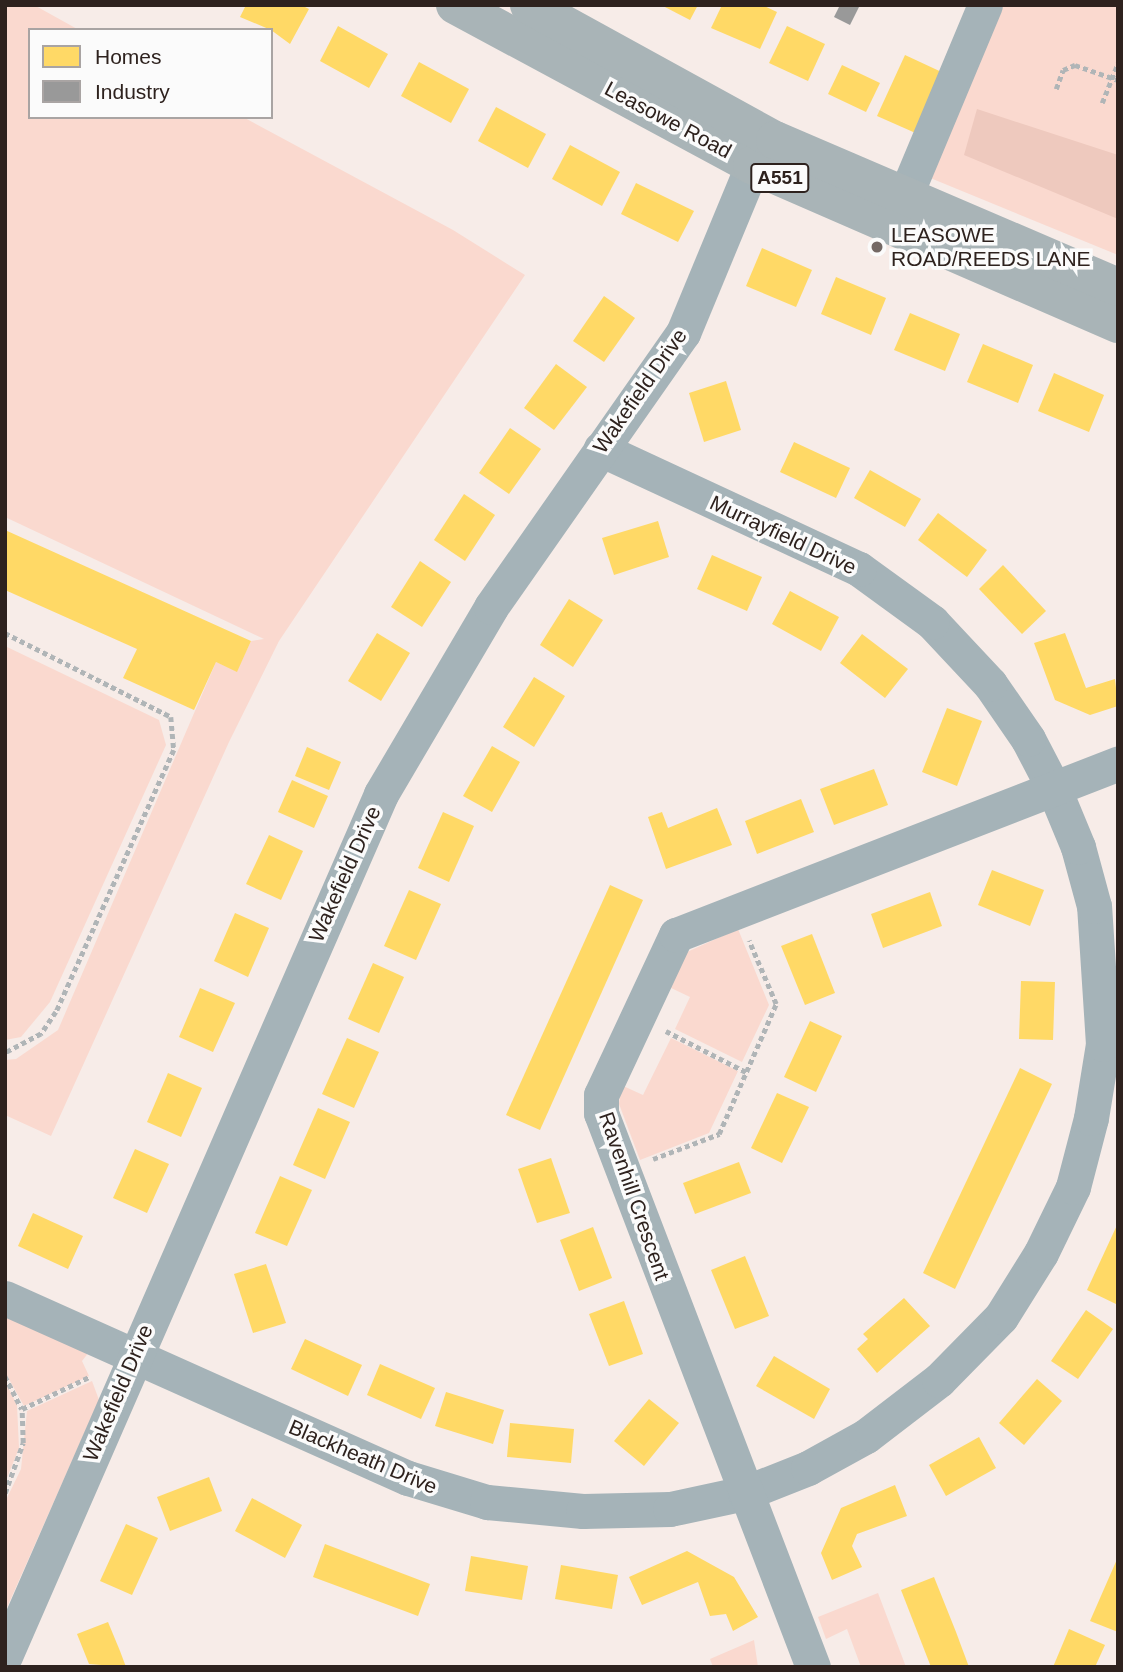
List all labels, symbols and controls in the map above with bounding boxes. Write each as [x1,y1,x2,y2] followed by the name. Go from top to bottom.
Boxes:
[28,28,273,119] legend
[95,45,162,68] text: Homes
[600,76,736,164] street label: Leasowe Road
[95,80,170,103] text: Industry
[750,162,810,194] road number: A551
[891,222,1091,272] place label: LEASOWE ROAD/REEDS LANE
[869,239,885,255] marker: LEASOWE ROAD/REEDS LANE
[588,324,692,458] street label: Wakefield Drive
[706,490,860,580] street label: Murrayfield Drive
[304,802,386,946] street label: Wakefield Drive
[593,1109,675,1283] street label: Ravenhill Crescent
[78,1321,158,1465] street label: Wakefield Drive
[285,1414,441,1500] street label: Blackheath Drive

